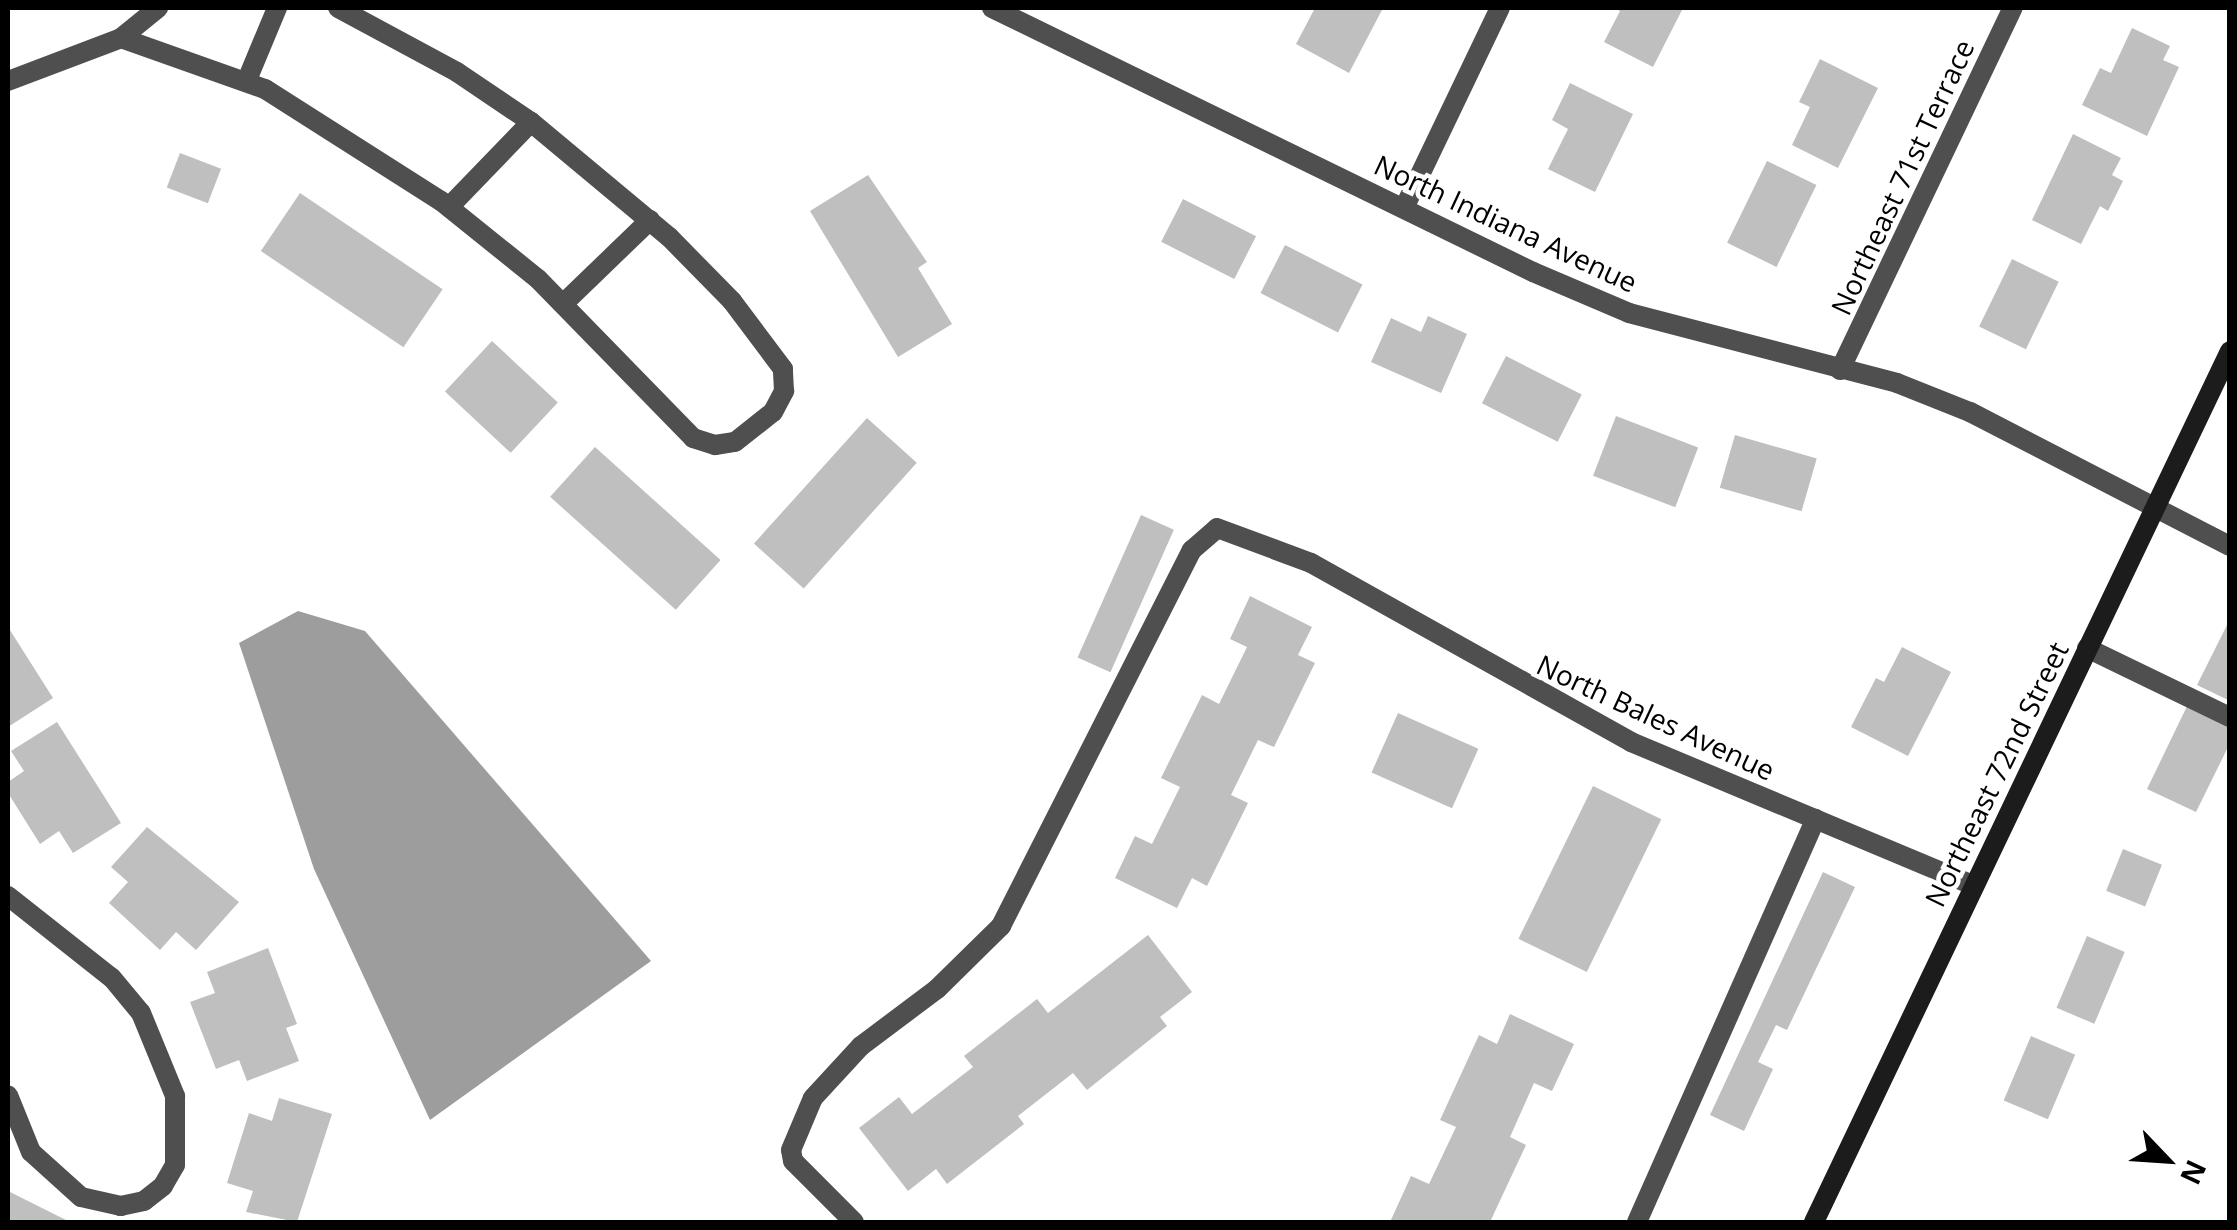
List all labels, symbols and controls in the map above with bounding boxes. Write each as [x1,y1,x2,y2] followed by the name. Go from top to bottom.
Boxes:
[1823,34,1981,320] street label: Northeast 71st Terrace
[1369,147,1643,299] street label: North Indiana Avenue
[1917,636,2075,912] street label: Northeast 72nd Street
[1532,647,1780,787] street label: North Bales Avenue
[2117,1110,2217,1210] north arrow
[2172,1154,2216,1191] text: N

